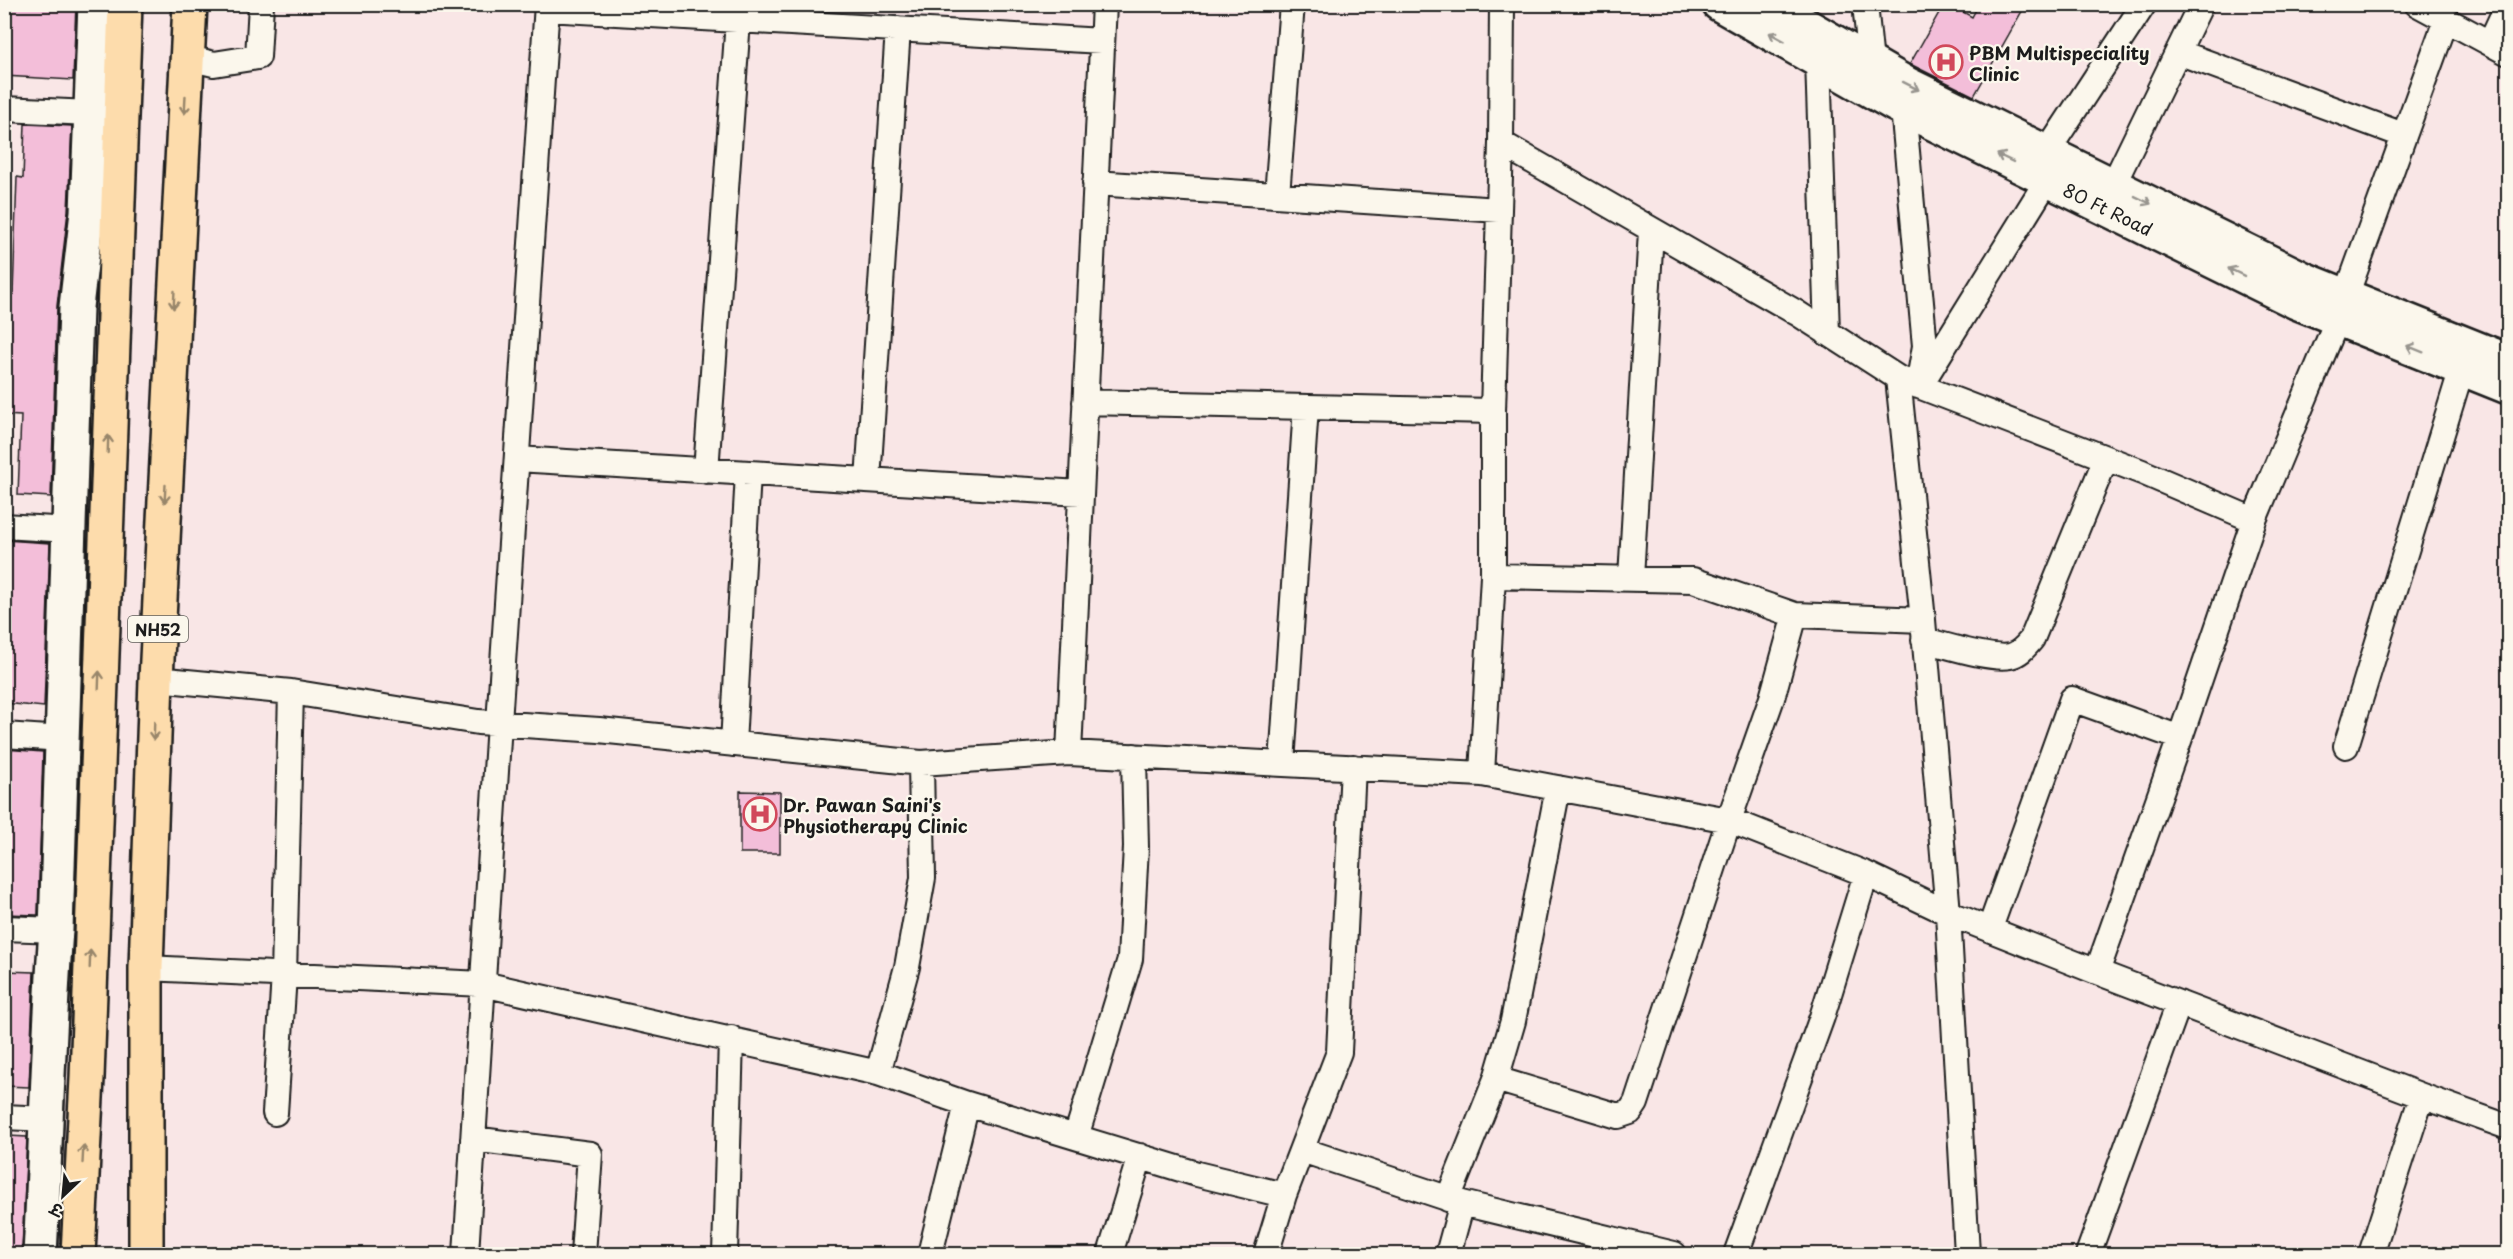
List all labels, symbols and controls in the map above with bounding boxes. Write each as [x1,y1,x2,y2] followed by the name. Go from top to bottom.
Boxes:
[1769,31,1786,43] one-way arrow
[1969,39,2150,87] place label: PBM Multispeciality Clinic
[1928,44,1964,80] hospital icon: PBM Multispeciality Clinic
[1902,80,1920,92] one-way arrow
[179,94,190,114] one-way arrow
[1996,152,2014,163] one-way arrow
[2059,176,2157,242] street label: 80 Ft Road
[2133,194,2151,206] one-way arrow
[2228,266,2246,277] one-way arrow
[169,289,180,309] one-way arrow
[2406,343,2425,354] one-way arrow
[102,434,113,454] one-way arrow
[159,484,170,504] one-way arrow
[128,616,188,642] road number: NH52
[94,671,105,691] one-way arrow
[149,721,160,741] one-way arrow
[783,791,968,839] place label: Dr. Pawan Saini's Physiotherapy Clinic
[742,796,778,832] hospital icon: Dr. Pawan Saini's Physiotherapy Clinic
[84,950,95,970] one-way arrow
[77,1145,88,1165] one-way arrow
[33,1166,93,1226] north arrow
[45,1197,68,1224] text: उ

